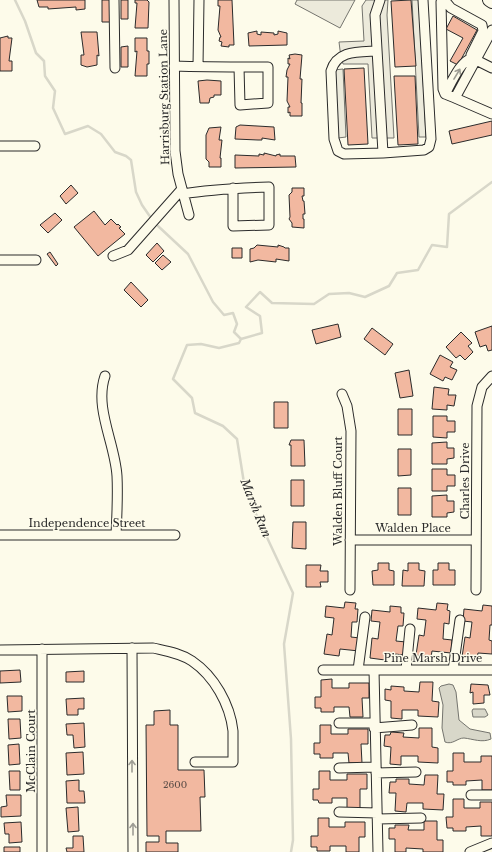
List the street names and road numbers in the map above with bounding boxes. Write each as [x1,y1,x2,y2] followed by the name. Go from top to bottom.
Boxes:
[156,29,172,165] street label: Harrisburg Station Lane
[331,435,345,547] street label: Walden Bluff Court
[458,442,472,520] street label: Charles Drive
[29,516,146,530] street label: Independence Street
[374,521,451,535] street label: Walden Place
[384,651,482,665] street label: Pine Marsh Drive
[24,708,38,793] street label: McClain Court

